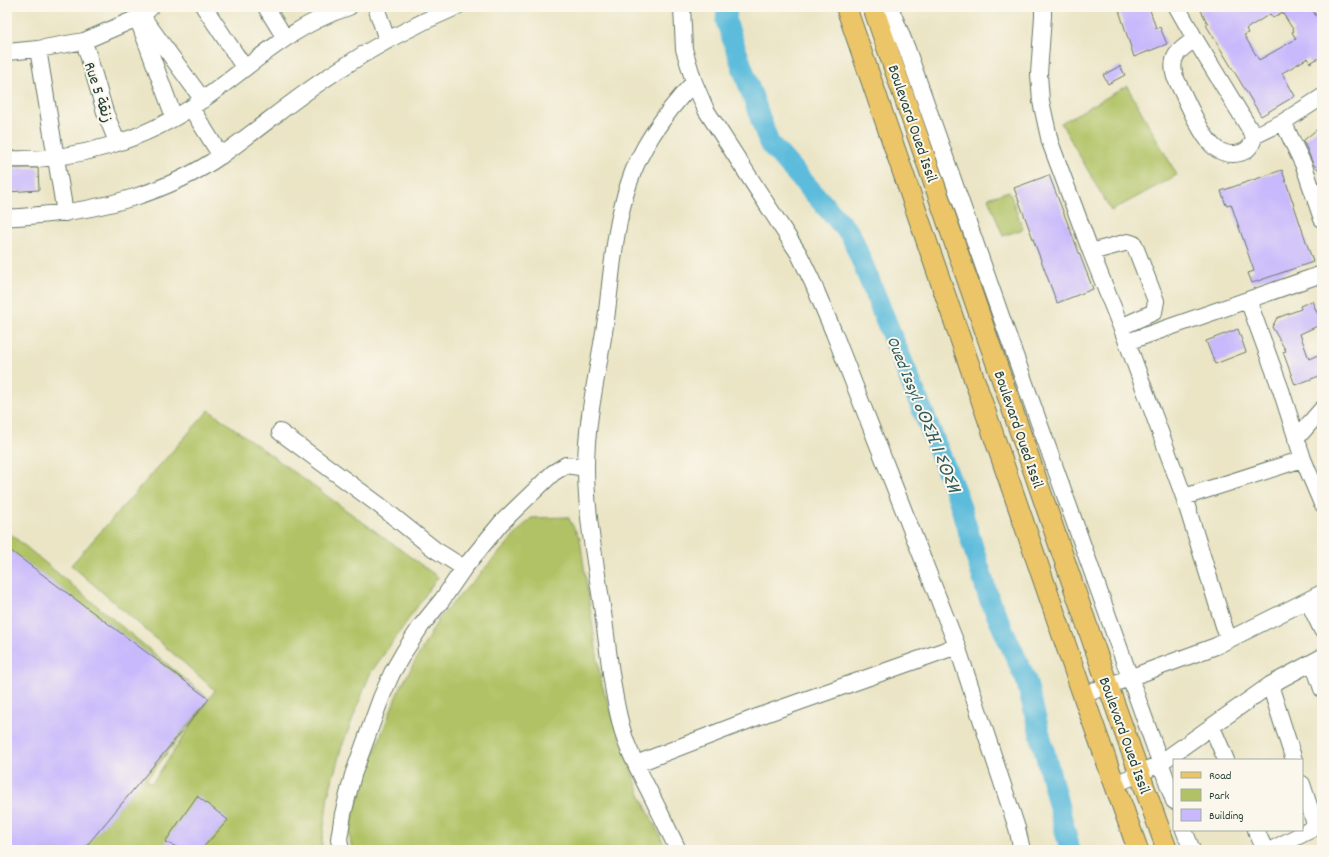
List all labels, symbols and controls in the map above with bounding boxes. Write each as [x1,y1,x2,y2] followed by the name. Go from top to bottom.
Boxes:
[77,59,118,126] street label: Rue 5 زنقة
[881,62,943,186] street label: Boulevard Oued Issil
[879,333,965,499] water label: Oued Issyl ⴰⵙⵉⴼ ⵏ ⵉⵙⵉⵍ
[987,368,1049,492] street label: Boulevard Oued Issil
[1092,674,1156,798] street label: Boulevard Oued Issil
[1173,759,1303,831] legend
[1209,768,1231,785] text: Road
[1209,788,1230,805] text: Park
[1209,808,1244,825] text: Building

